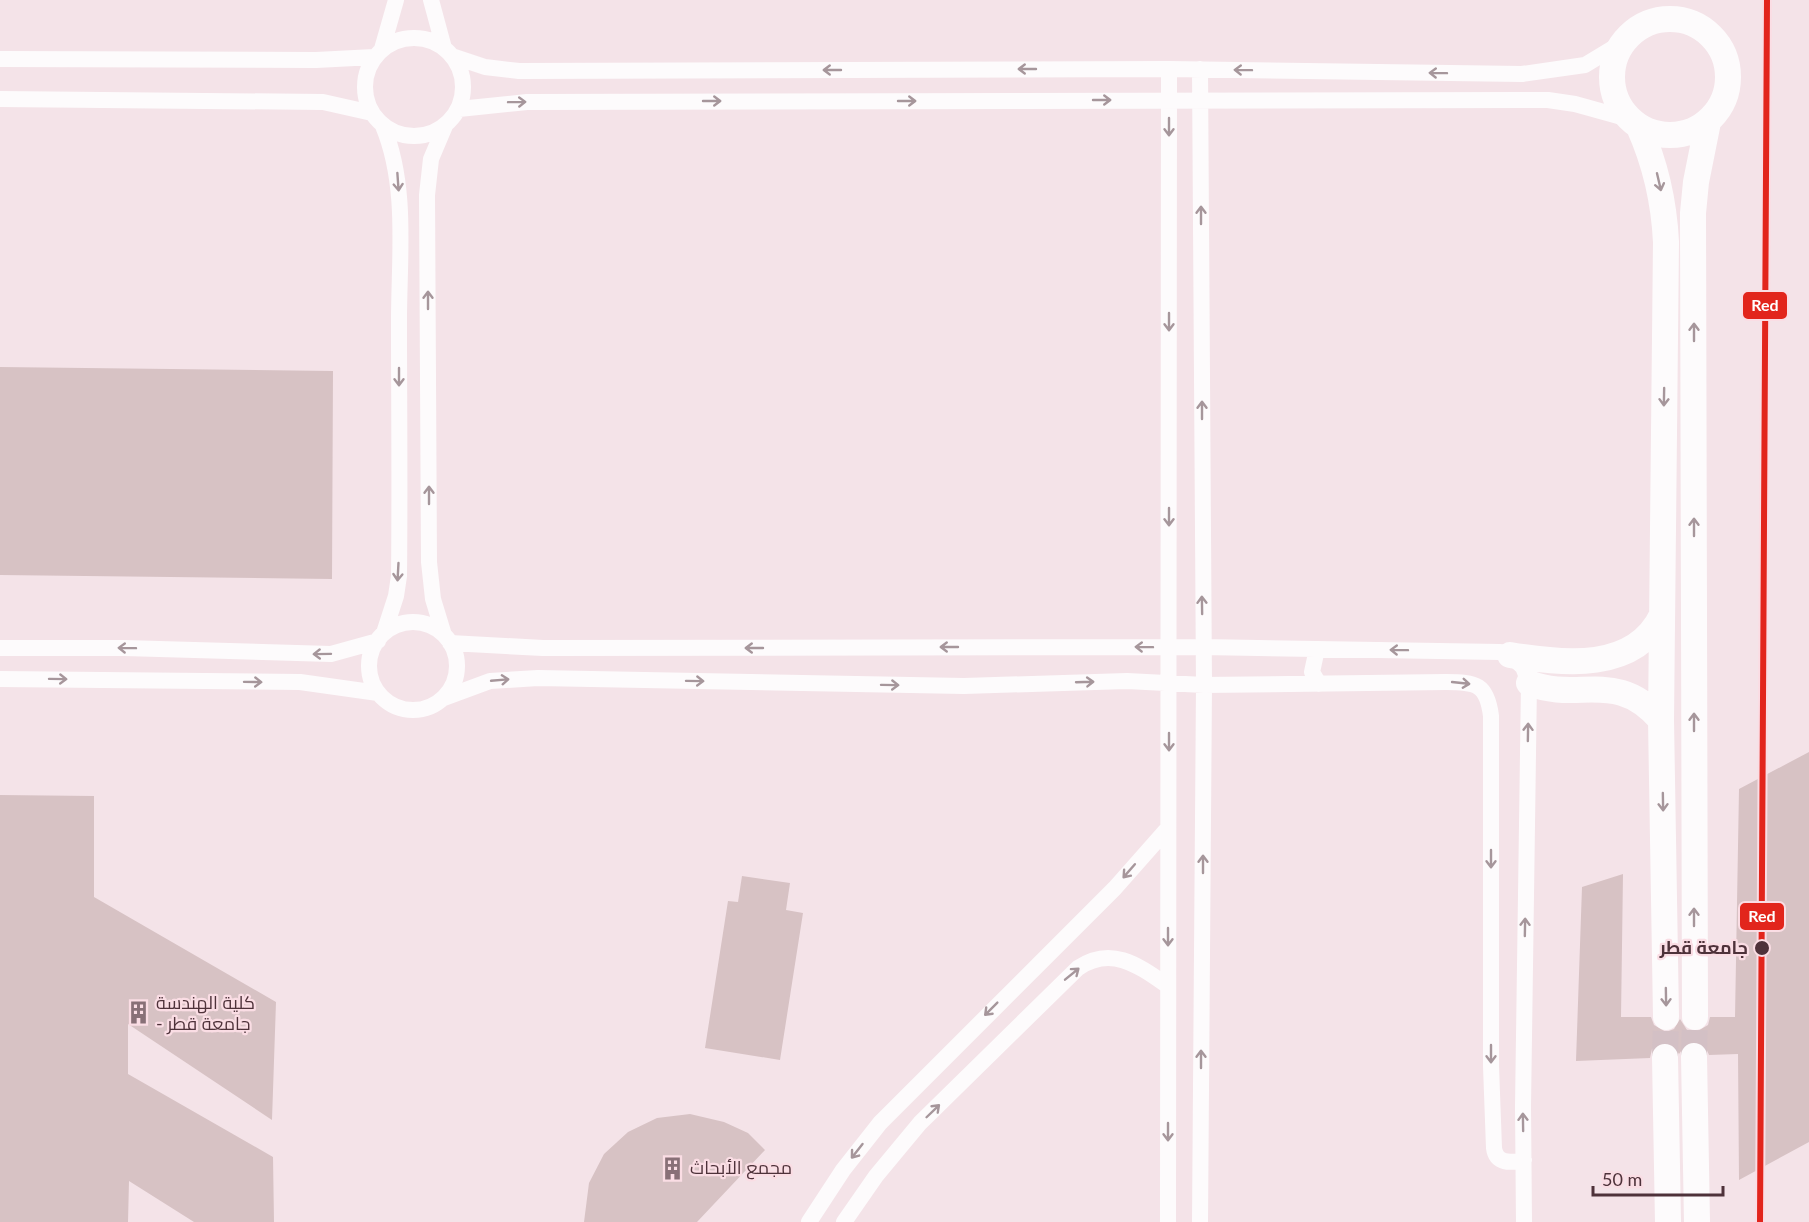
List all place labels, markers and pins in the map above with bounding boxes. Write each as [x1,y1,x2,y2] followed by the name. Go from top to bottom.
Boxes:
[1659,936,1748,959] place label: جامعة قطر
[1753,939,1771,957] marker: جامعة قطر
[156,991,255,1035] place label: كلية الهندسة - جامعة قطر
[125,1000,151,1026] building icon: كلية الهندسة - جامعة قطر
[659,1155,685,1181] building icon: مجمع الأبحاث
[690,1156,792,1180] place label: مجمع الأبحاث

